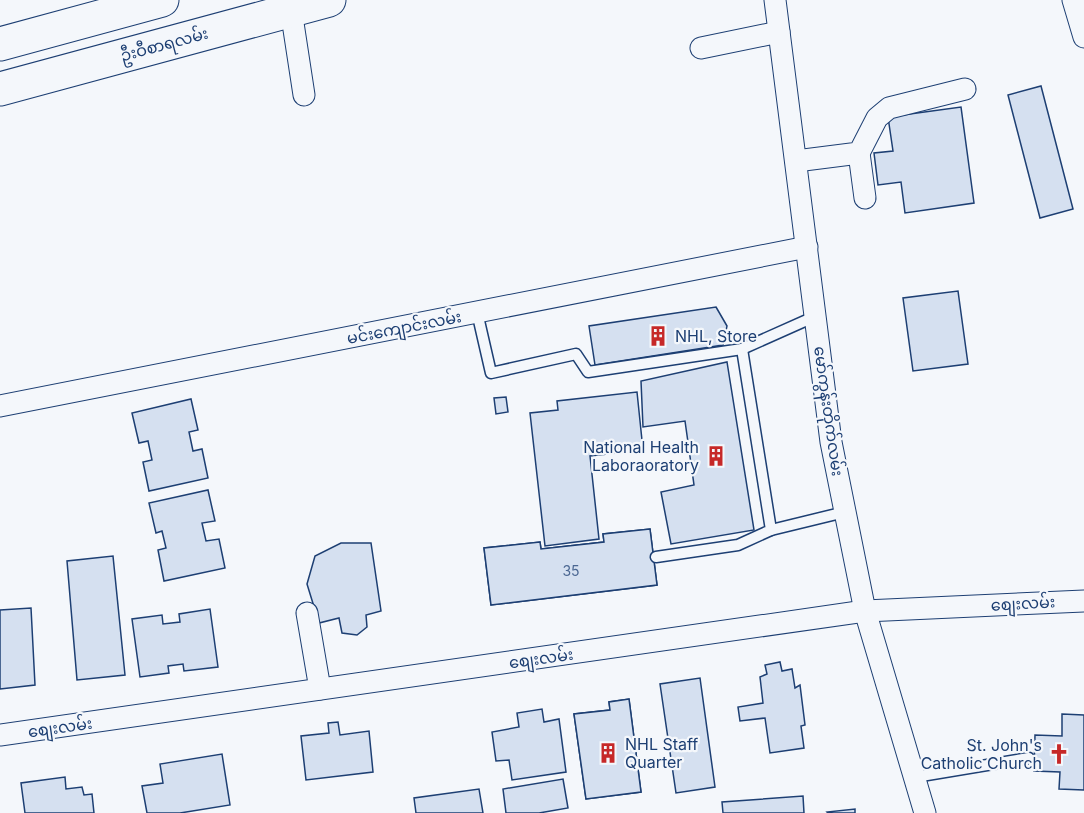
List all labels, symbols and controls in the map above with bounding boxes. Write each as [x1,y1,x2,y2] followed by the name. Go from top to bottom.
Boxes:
[118,22,211,69] street label: ဦးဝီစာရလမ်း
[345,305,464,352] street label: မင်းကျောင်းလမ်း
[646,324,670,348] building icon: NHL, Store
[675,326,757,346] place label: NHL, Store
[805,345,849,478] street label: မော်ကွန်းတိုက်လမ်း
[583,437,699,475] place label: National Health Laboraoratory
[704,444,728,468] building icon: National Health Laboraoratory
[562,562,580,579] house number: 35
[990,590,1056,619] street label: စျေးလမ်း
[507,643,575,676] street label: စျေးလမ်း
[26,712,94,745] street label: စျေးလမ်း
[625,734,698,772] place label: NHL Staff Quarter
[921,735,1042,773] place label: St. John's Catholic Church
[596,741,620,765] building icon: NHL Staff Quarter
[1047,742,1071,766] church icon: St. John's Catholic Church

